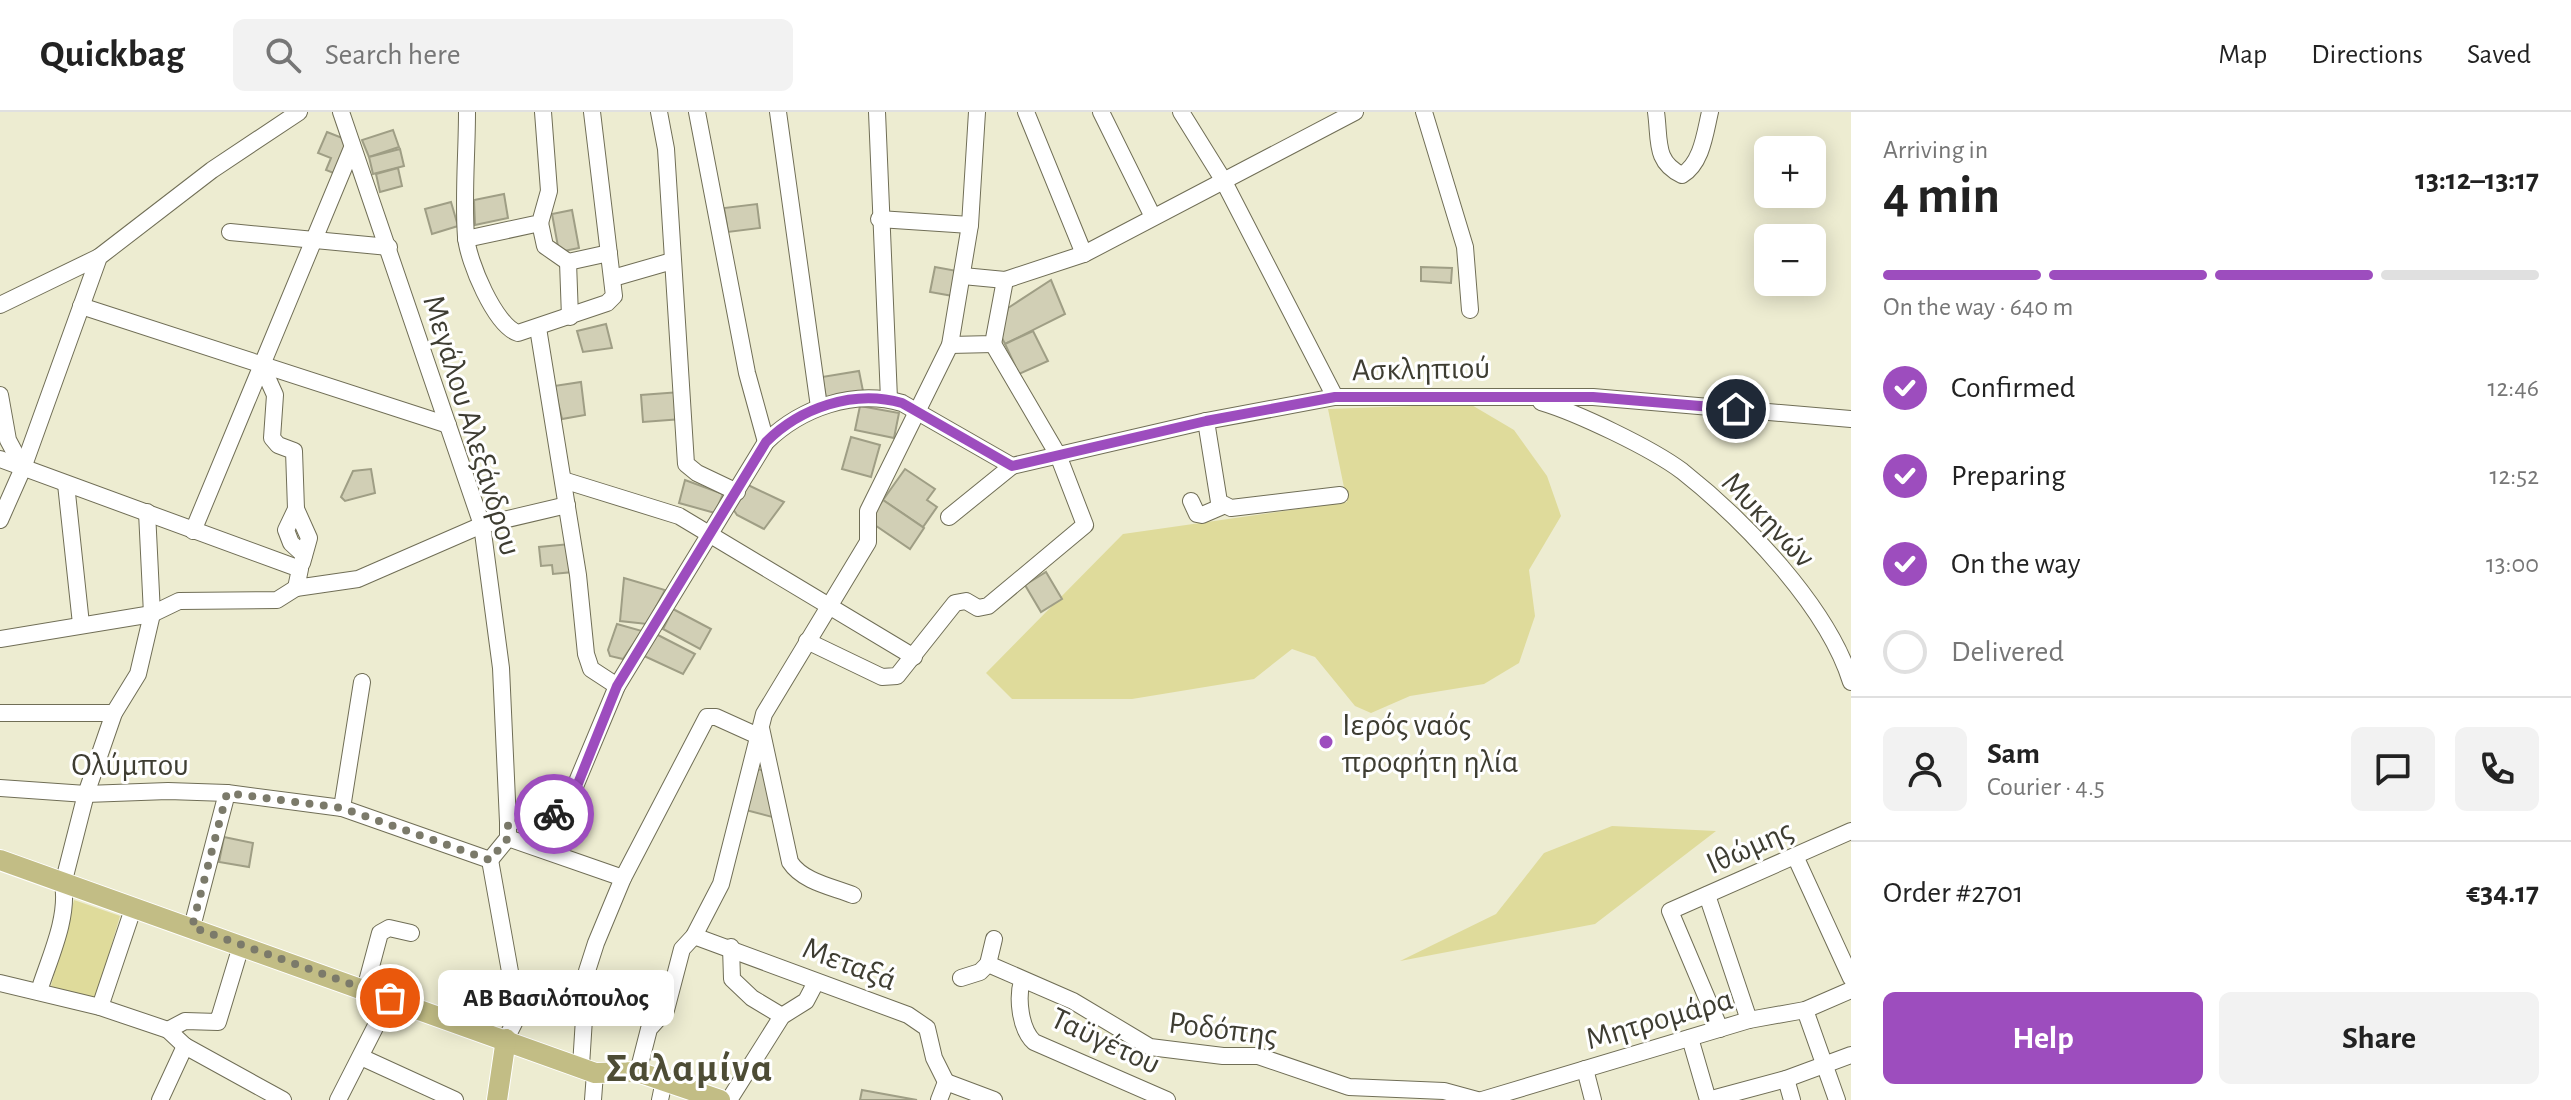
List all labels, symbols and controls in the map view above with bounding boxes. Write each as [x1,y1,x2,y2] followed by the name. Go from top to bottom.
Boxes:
[233,19,793,91] search box
[261,33,305,77] icon: search
[40,36,185,74] text: Quickbag
[325,40,461,70] text: Search here
[2218,41,2267,69] text: Map
[2311,41,2423,69] text: Directions
[2467,41,2531,69] text: Saved
[1754,136,1826,296] map controls
[1754,136,1826,208] button: +
[1883,137,1988,163] text: Arriving in
[2415,165,2539,195] text: 13:12–13:17
[1883,170,2000,222] text: 4 min
[1754,224,1826,296] button: −
[417,291,527,559] street label: Μεγάλου Αλεξάνδρου
[1883,294,2073,320] text: On the way · 640 m
[1352,352,1490,386] street label: Ασκληπιού
[1883,366,1927,410] icon: check
[1951,373,2075,403] text: Confirmed
[1702,375,1770,443] pin
[2488,375,2539,401] text: 12:46
[1714,387,1758,431] icon: home
[1883,454,1927,498] icon: check
[1951,461,2066,491] text: Preparing
[2490,463,2539,489] text: 12:52
[1716,466,1821,573] street label: Μυκηνών
[1883,542,1927,586] icon: check
[1951,549,2080,579] text: On the way
[2486,551,2539,577] text: 13:00
[1951,637,2064,667] text: Delivered
[1341,709,1519,778] place label: Ιερός ναός προφήτη ηλία
[1883,727,1967,811] button: person
[2351,727,2435,811] button: chat
[2455,727,2539,811] button: phone
[1317,733,1335,751] marker: Ιερός ναός προφήτη ηλία
[1987,739,2040,769] text: Sam
[71,749,189,781] street label: Ολύμπου
[514,774,594,854] courier
[1987,774,2105,800] text: Courier · 4.5
[532,792,576,836] icon: bike
[1701,814,1798,880] street label: Ιθώμης
[1883,878,2024,908] text: Order #2701
[2466,878,2539,908] text: €34.17
[798,932,901,996] street label: Μεταξά
[356,964,424,1032] pin
[438,970,674,1026] callout: ΑΒ Βασιλόπουλος
[368,976,412,1020] icon: bag
[1582,983,1736,1055] street label: Μητρομάρα
[463,985,649,1011] text: ΑΒ Βασιλόπουλος
[1883,992,2203,1084] button: Help
[2219,992,2539,1084] button: Share
[1046,1002,1165,1080] street label: Ταϋγέτου
[1167,1006,1279,1052] street label: Ροδόπης
[606,1049,774,1089] district label: Σαλαμίνα

